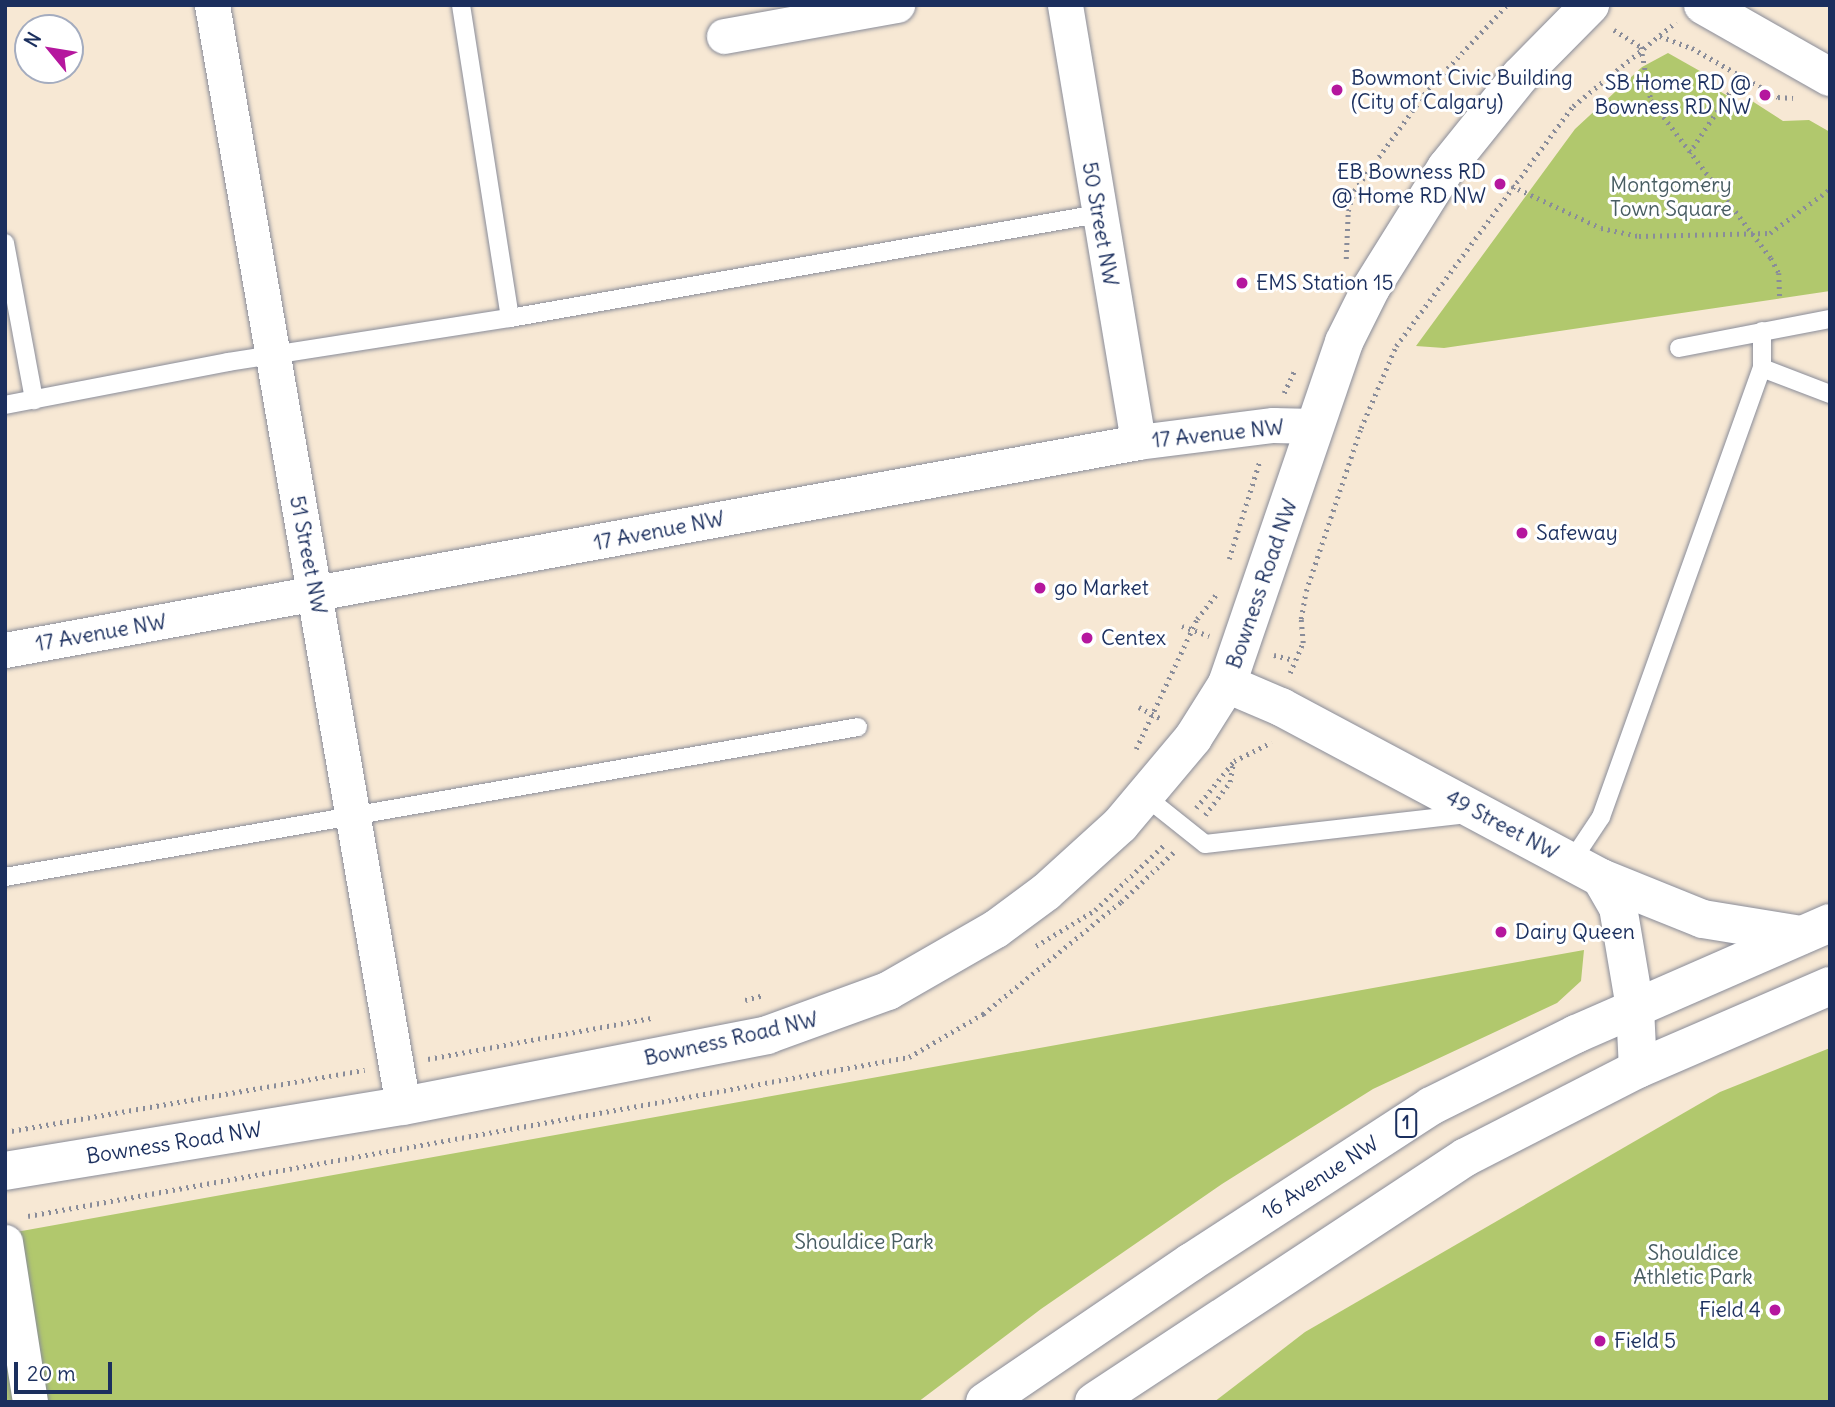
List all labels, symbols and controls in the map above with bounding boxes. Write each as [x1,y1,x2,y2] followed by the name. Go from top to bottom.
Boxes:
[14,14,84,84] north arrow
[19,28,46,51] text: N
[1351,65,1573,115] place label: Bowmont Civic Building (City of Calgary)
[1595,70,1751,120] place label: SB Home RD @ Bowness RD NW
[1329,82,1345,98] marker: Bowmont Civic Building (City of Calgary)
[1757,87,1773,103] marker: SB Home RD @ Bowness RD NW
[1331,159,1486,209] place label: EB Bowness RD @ Home RD NW
[1077,160,1123,288] street label: 50 Street NW
[1610,172,1732,222] park label: Montgomery Town Square
[1492,176,1508,192] marker: EB Bowness RD @ Home RD NW
[1256,270,1394,296] place label: EMS Station 15
[1234,275,1250,291] marker: EMS Station 15
[1151,415,1285,453] street label: 17 Avenue NW
[284,494,332,616] street label: 51 Street NW
[1221,496,1303,672] street label: Bowness Road NW
[592,506,726,556] street label: 17 Avenue NW
[1536,520,1618,546] place label: Safeway
[1514,525,1530,541] marker: Safeway
[1054,575,1149,601] place label: go Market
[1032,580,1048,596] marker: go Market
[34,609,168,657] street label: 17 Avenue NW
[1101,625,1166,651] place label: Centex
[1079,630,1095,646] marker: Centex
[1441,785,1563,865] street label: 49 Street NW
[1515,919,1635,945] place label: Dairy Queen
[1493,924,1509,940] marker: Dairy Queen
[642,1007,820,1071] street label: Bowness Road NW
[1394,1107,1418,1138] road number: 1
[84,1117,264,1169] street label: Bowness Road NW
[1257,1131,1383,1225] street label: 16 Avenue NW
[794,1229,934,1255] park label: Shouldice Park
[1633,1240,1753,1290] park label: Shouldice Athletic Park
[1699,1297,1761,1323] place label: Field 4
[1767,1302,1783,1318] marker: Field 4
[1614,1328,1676,1354] place label: Field 5
[1592,1333,1608,1349] marker: Field 5
[18,1348,116,1392] scale bar
[27,1360,76,1387] text: 20 m

